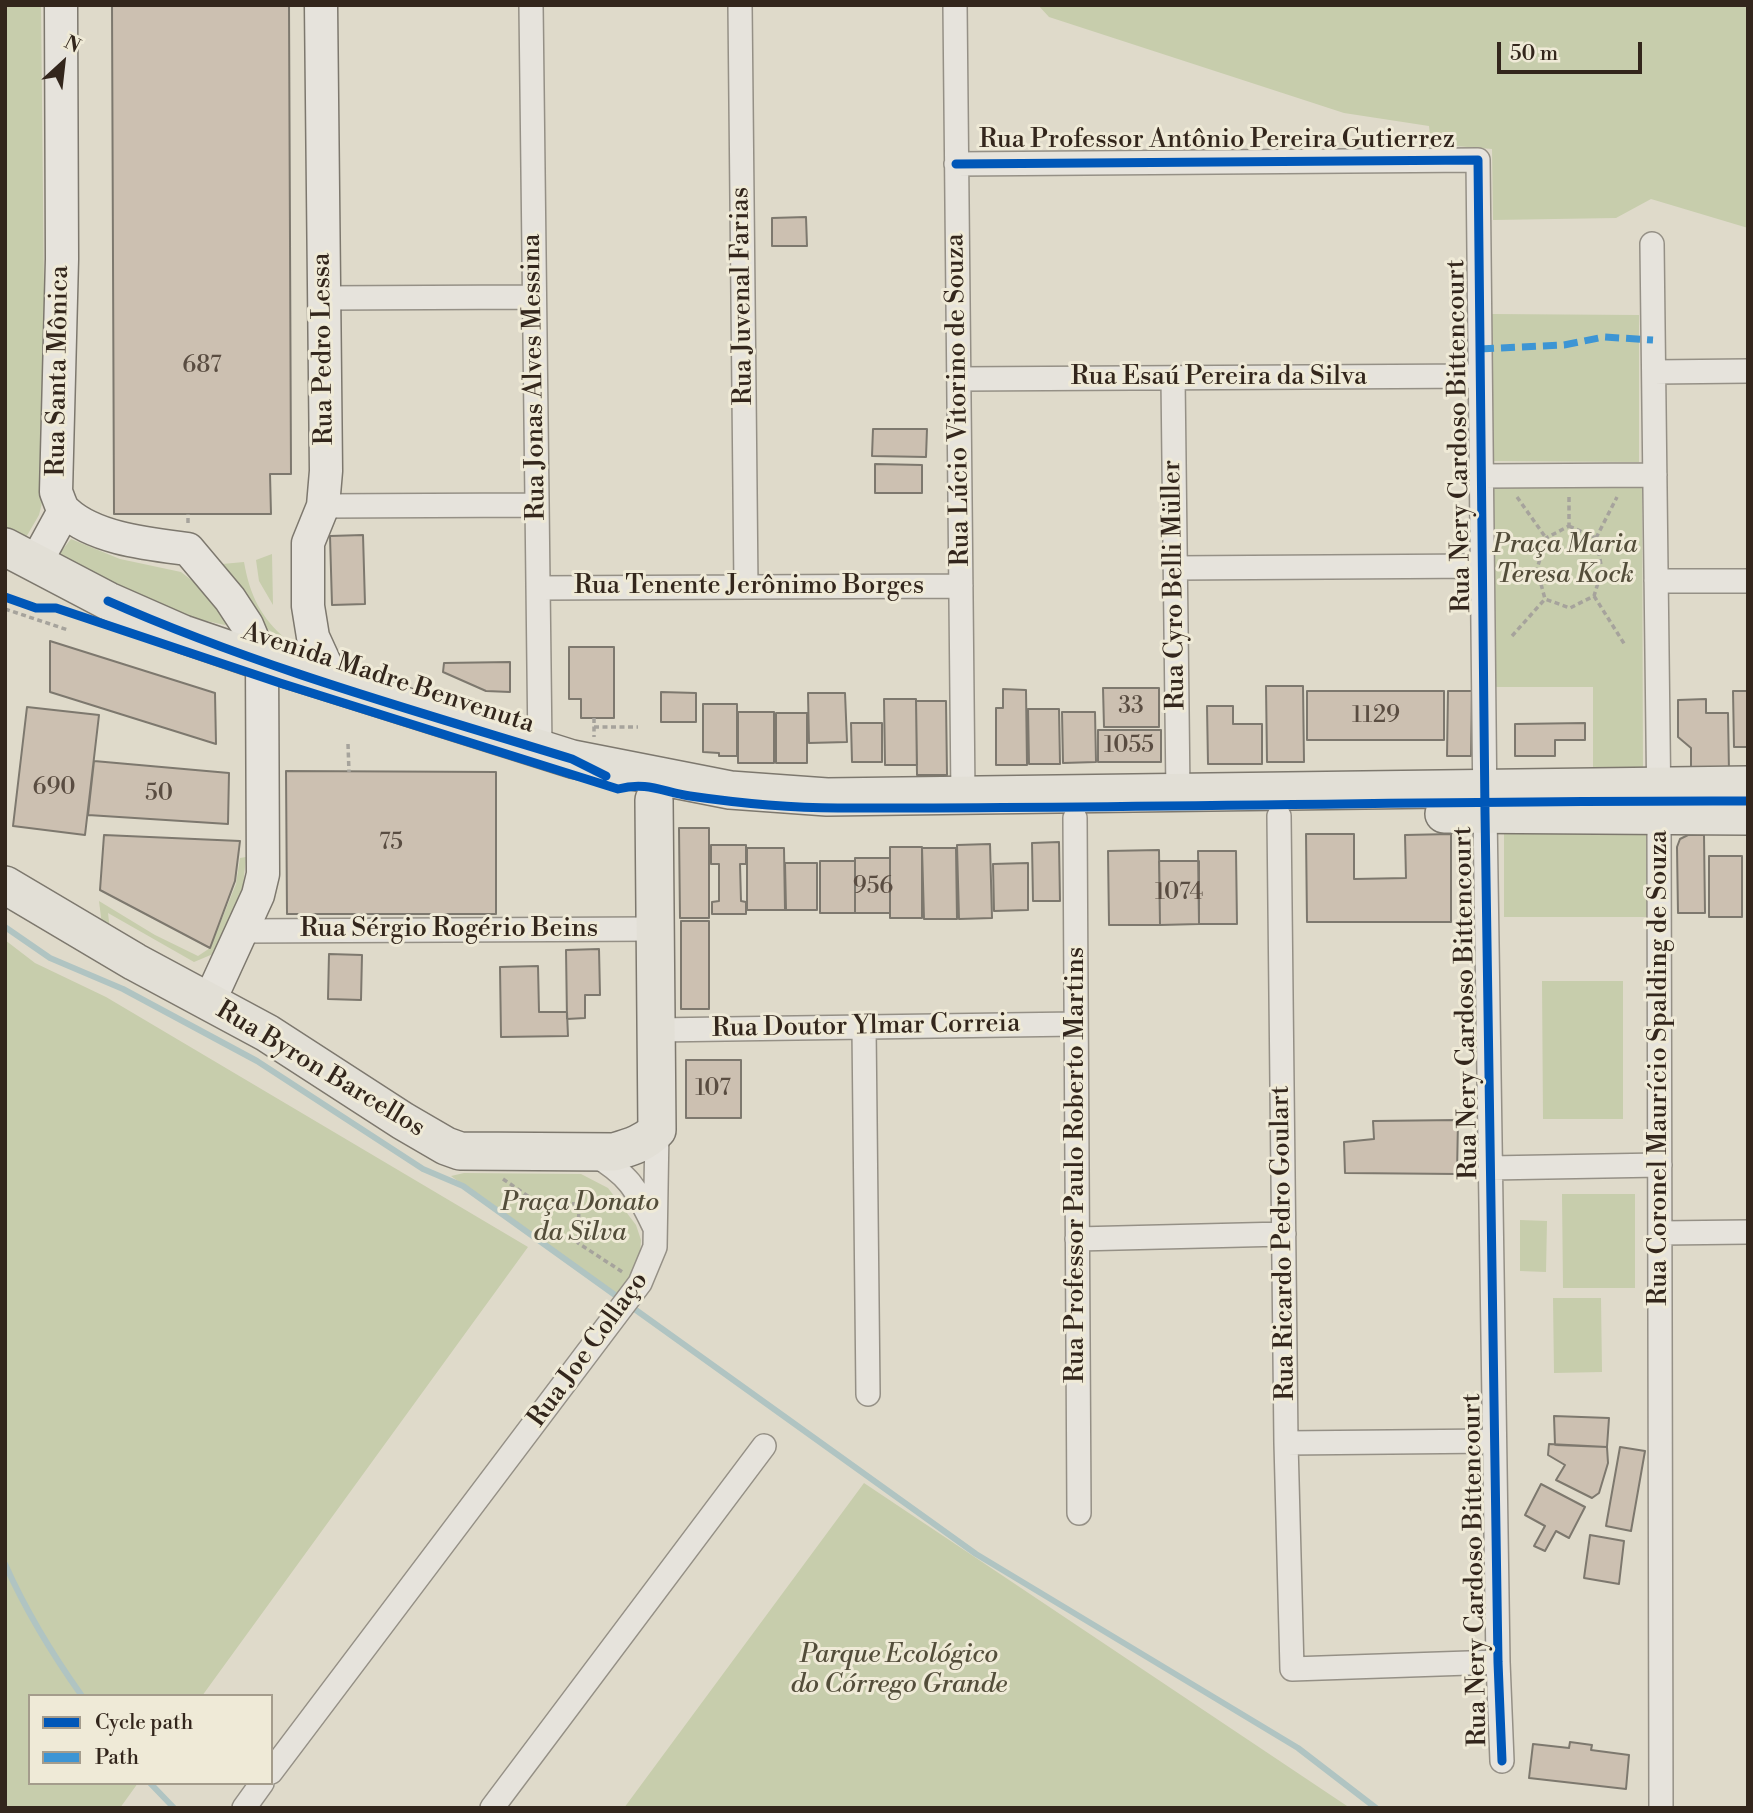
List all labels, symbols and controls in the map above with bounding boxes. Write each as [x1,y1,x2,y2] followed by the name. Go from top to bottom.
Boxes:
[28,28,98,98] north arrow
[1501,28,1646,72] scale bar
[60,30,85,58] text: N
[1510,41,1558,67] text: 50 m
[979,125,1455,157] street label: Rua Professor Antônio Pereira Gutierrez
[725,187,761,405] street label: Rua Juvenal Farias
[517,233,553,521] street label: Rua Jonas Alves Messina
[940,233,978,567] street label: Rua Lúcio Vitorino de Souza
[307,253,341,445] street label: Rua Pedro Lessa
[1441,259,1479,613] street label: Rua Nery Cardoso Bittencourt
[42,265,76,477] street label: Rua Santa Mônica
[182,352,222,380] house number: 687
[1071,362,1367,394] street label: Rua Esaú Pereira da Silva
[1157,460,1193,710] street label: Rua Cyro Belli Müller
[1493,530,1637,592] park label: Praça Maria Teresa Kock
[574,571,924,603] street label: Rua Tenente Jerônimo Borges
[238,617,538,741] street label: Avenida Madre Benvenuta
[1118,693,1144,721] house number: 33
[1352,702,1400,730] house number: 1129
[1104,732,1154,760] house number: 1055
[32,774,76,802] house number: 690
[145,780,173,808] house number: 50
[1448,826,1486,1180] street label: Rua Nery Cardoso Bittencourt
[379,829,403,857] house number: 75
[1644,830,1676,1306] street label: Rua Coronel Maurício Spalding de Souza
[853,873,893,901] house number: 956
[1155,879,1203,907] house number: 1074
[300,914,598,946] street label: Rua Sérgio Rogério Beins
[1061,947,1093,1383] street label: Rua Professor Paulo Roberto Martins
[210,995,430,1145] street label: Rua Byron Barcellos
[712,1009,1020,1045] street label: Rua Doutor Ylmar Correia
[695,1075,731,1103] house number: 107
[1266,1085,1302,1401] street label: Rua Ricardo Pedro Goulart
[501,1188,659,1250] park label: Praça Donato da Silva
[522,1266,656,1434] street label: Rua Joe Collaço
[1457,1393,1495,1747] street label: Rua Nery Cardoso Bittencourt
[791,1640,1007,1702] park label: Parque Ecológico do Córrego Grande
[28,1694,273,1785] legend
[95,1710,193,1736] text: Cycle path
[95,1745,139,1771] text: Path

